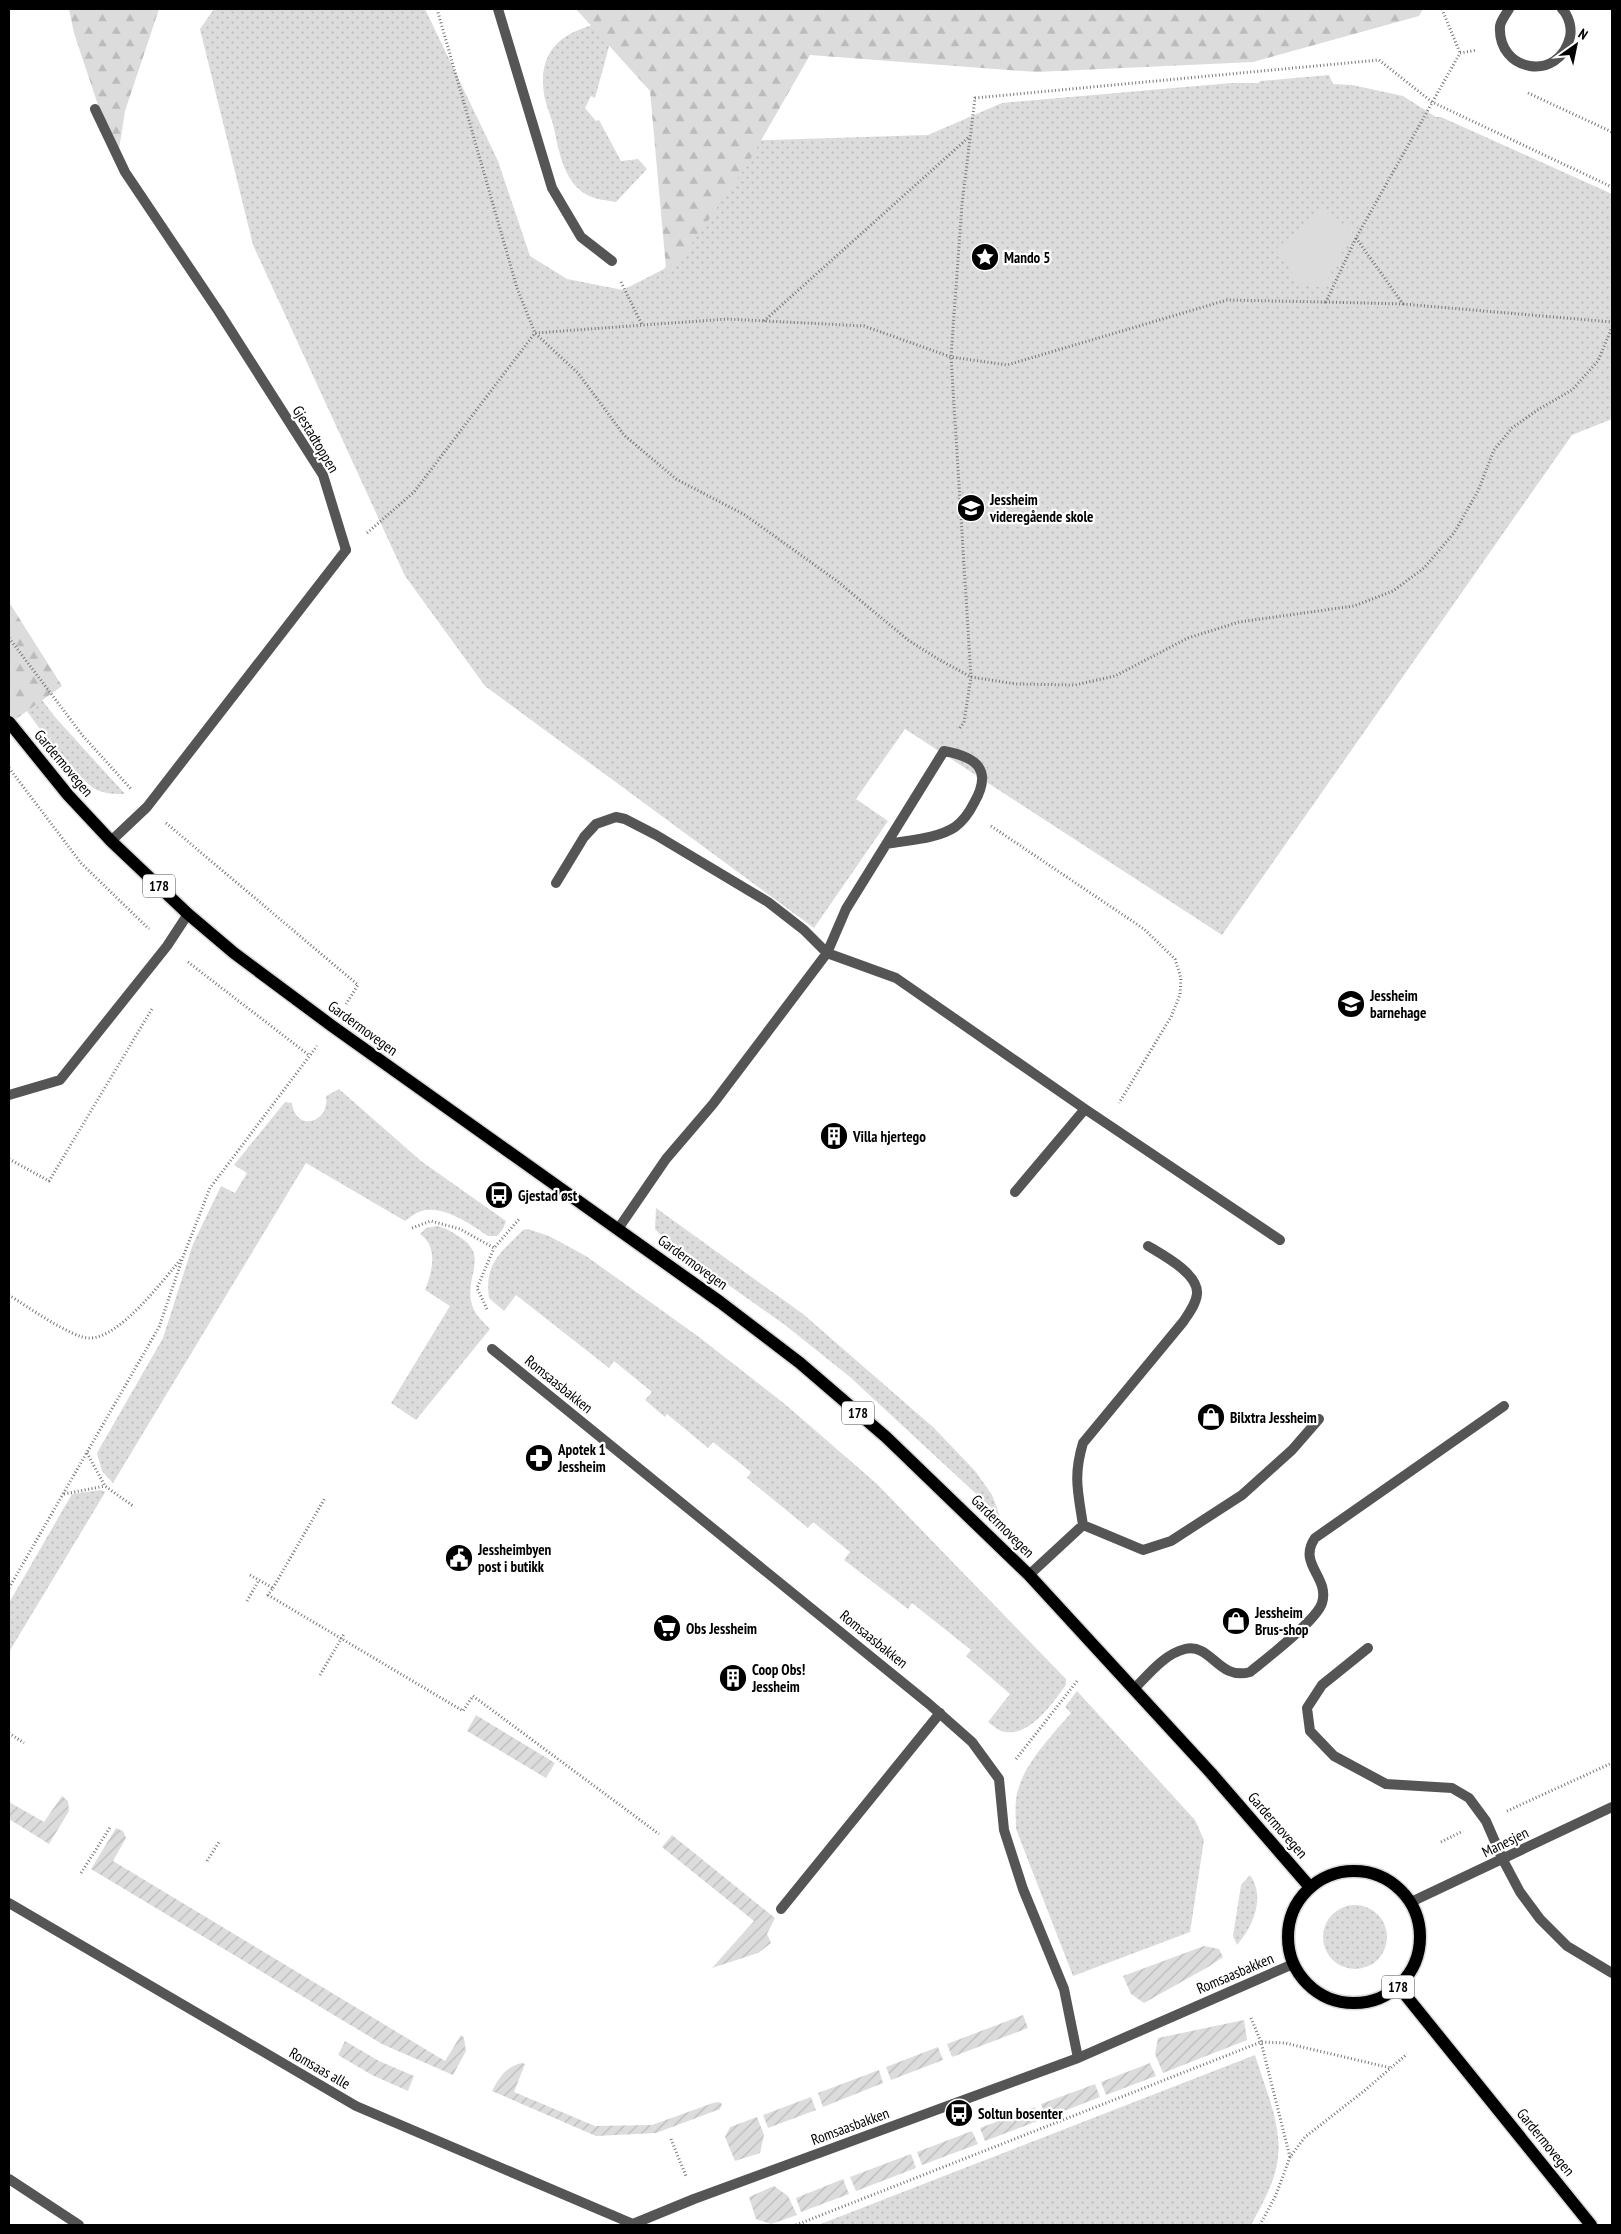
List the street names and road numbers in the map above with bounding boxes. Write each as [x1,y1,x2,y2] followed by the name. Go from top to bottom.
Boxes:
[289,402,343,476] street label: Gjestadtoppen
[31,726,97,800] street label: Gardermovegen
[143,874,175,898] road number: 178
[324,996,402,1060] street label: Gardermovegen
[654,1230,732,1294] street label: Gardermovegen
[521,1351,597,1417] street label: Romsaasbakken
[842,1402,874,1425] road number: 178
[967,1490,1039,1562] street label: Gardermovegen
[836,1606,912,1672] street label: Romsaasbakken
[1244,1788,1312,1862] street label: Gardermovegen
[1479,1823,1531,1861] street label: Manesjen
[1194,1948,1276,1998] street label: Romsaasbakken
[1382,1975,1414,1998] road number: 178
[286,2043,354,2093] street label: Romsaas alle
[808,2103,892,2149] street label: Romsaasbakken
[1513,2104,1579,2180] street label: Gardermovegen

